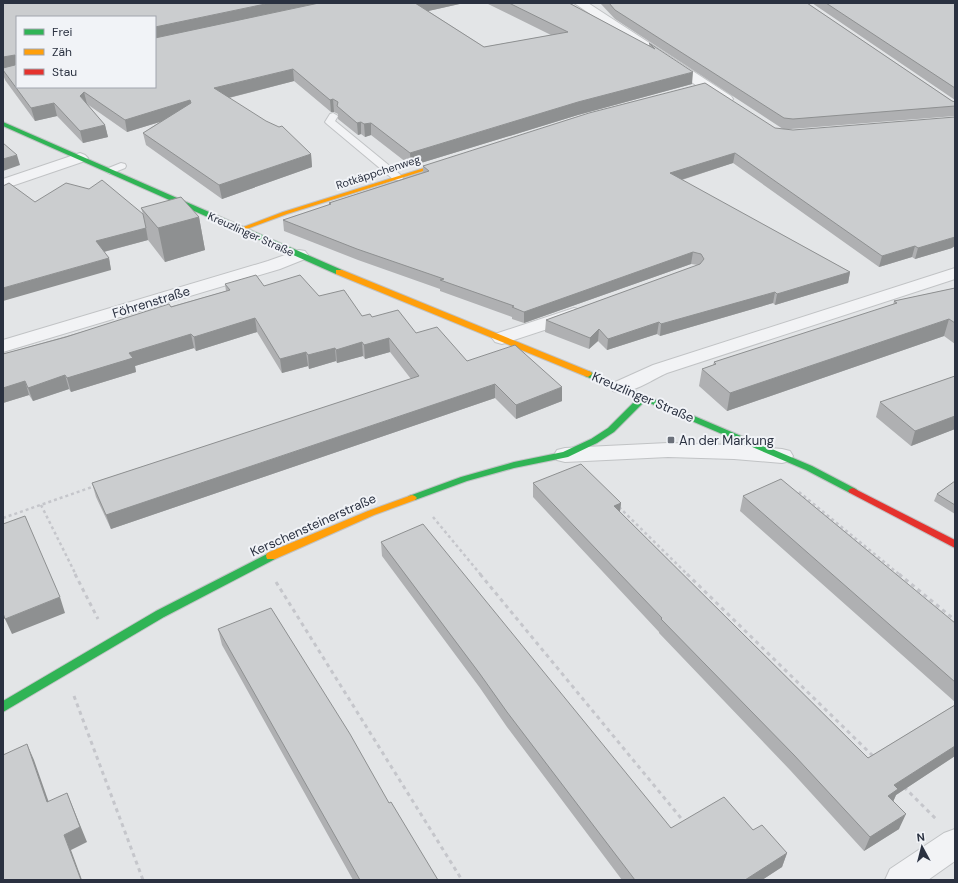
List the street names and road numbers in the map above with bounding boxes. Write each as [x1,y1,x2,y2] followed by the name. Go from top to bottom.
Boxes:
[334,152,422,192] street label: Rotkäppchenweg
[206,209,296,259] street label: Kreuzlinger Straße
[110,282,192,322] street label: Föhrenstraße
[589,368,697,426] street label: Kreuzlinger Straße
[247,490,379,560] street label: Kerschensteinerstraße

